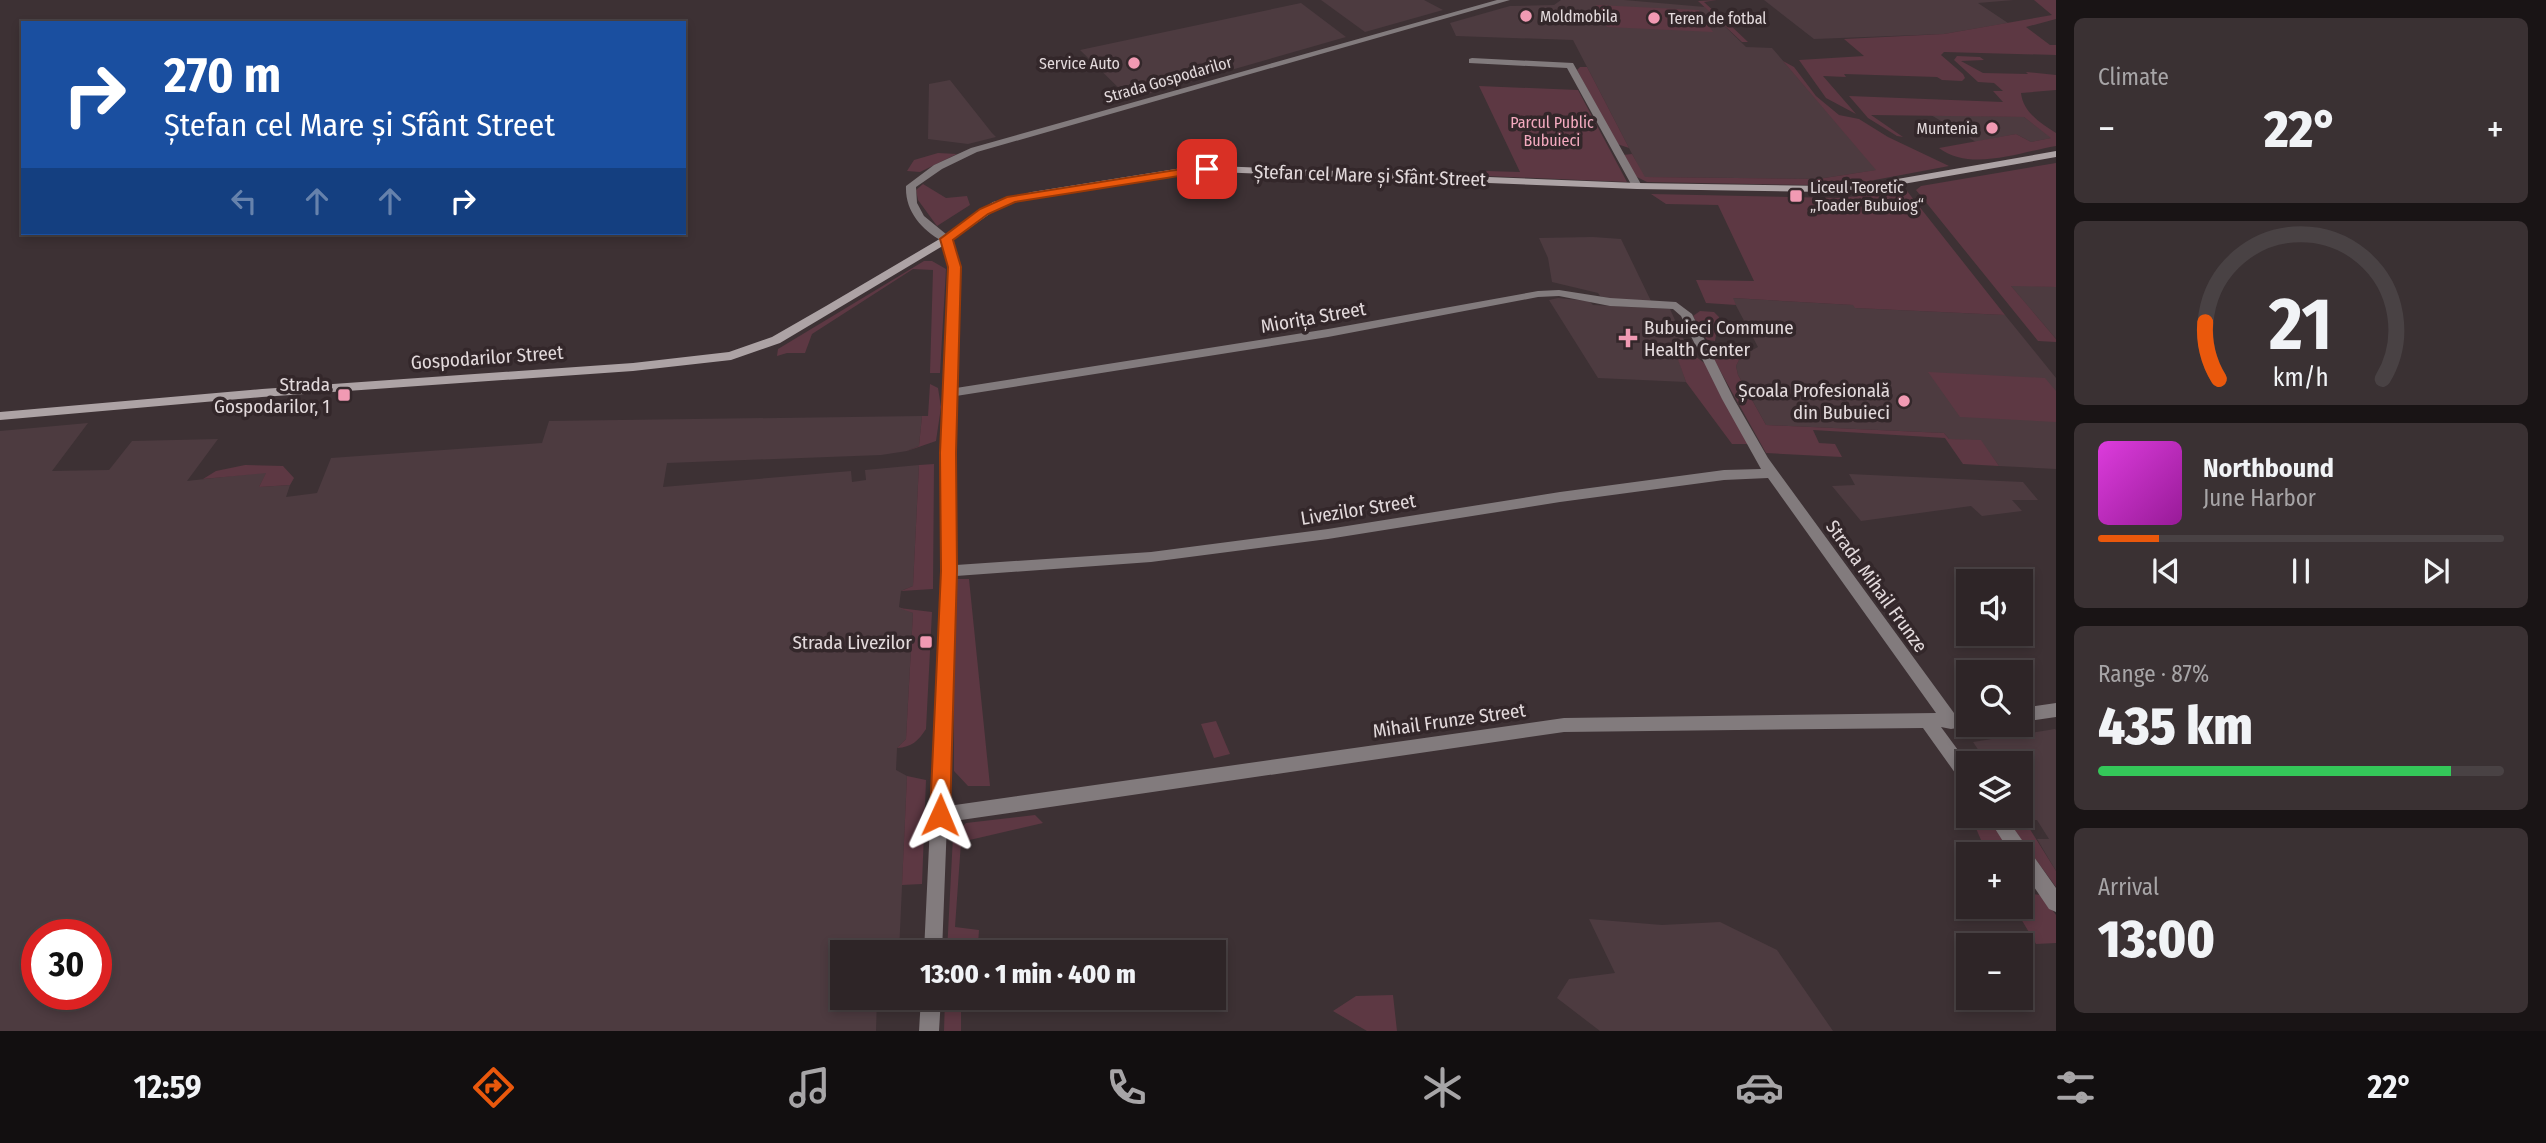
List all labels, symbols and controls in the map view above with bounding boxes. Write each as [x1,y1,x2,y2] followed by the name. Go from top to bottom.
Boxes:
[1540,7,1618,26] place label: Moldmobila
[1518,8,1534,24] marker: Moldmobila
[1668,9,1767,28] place label: Teren de fotbal
[1646,10,1662,26] marker: Teren de fotbal
[164,46,281,105] text: 270 m
[49,49,140,140] icon: right
[1102,52,1234,107] street label: Strada Gospodarilor
[1039,54,1120,73] place label: Service Auto
[1126,55,1142,71] marker: Service Auto
[2098,63,2169,91] text: Climate
[2264,98,2338,161] text: 22°
[164,106,555,144] text: Ștefan cel Mare și Sfânt Street
[2098,106,2115,152] text: −
[2487,106,2504,152] text: +
[1510,113,1594,150] park label: Parcul Public Bubuieci
[1917,119,1978,138] place label: Muntenia
[1984,120,2000,136] marker: Muntenia
[1177,139,1237,199] pin
[1188,150,1226,188] icon: arrive
[1254,160,1487,191] street label: Ștefan cel Mare și Sfânt Street
[1810,178,1924,215] place label: Liceul Teoretic „Toader Bubuiog“
[225,182,263,220] icon: left
[298,182,336,220] icon: ahead
[371,182,409,220] icon: ahead
[444,182,482,220] icon: right
[1788,188,1804,204] marker: Liceul Teoretic „Toader Bubuiog“
[2268,281,2333,368] text: 21
[1259,297,1368,338] street label: Miorița Street
[1644,316,1794,361] place label: Bubuieci Commune Health Center
[1618,328,1638,348] marker: Bubuieci Commune Health Center
[410,341,565,374] street label: Gospodarilor Street
[2273,363,2329,393] text: km/h
[214,373,330,418] place label: Strada Gospodarilor, 1
[1738,379,1890,424] place label: Școala Profesională din Bubuieci
[336,387,352,403] marker: Strada Gospodarilor, 1
[1896,393,1912,409] marker: Școala Profesională din Bubuieci
[2203,453,2334,484] text: Northbound
[2203,484,2316,512] text: June Harbor
[1299,489,1418,530] street label: Livezilor Street
[1821,516,1932,657] street label: Strada Mihail Frunze
[2147,552,2185,590] icon: previous
[2282,552,2320,590] icon: pause
[2417,552,2455,590] icon: next
[1956,569,2033,1010] map controls
[1956,569,2033,646] button: sound
[792,631,912,654] place label: Strada Livezilor
[918,634,934,650] marker: Strada Livezilor
[1956,660,2033,737] button: search
[2098,660,2209,688] text: Range · 87%
[2098,695,2253,758] text: 435 km
[1371,698,1528,743] street label: Mihail Frunze Street
[1956,751,2033,828] button: layers
[903,778,977,852] position arrow
[1956,842,2033,919] button: +
[2098,873,2159,901] text: Arrival
[2098,908,2215,971] text: 13:00
[21,919,112,1010] speed limit sign: 30
[1956,933,2033,1010] button: −
[920,959,1136,990] text: 13:00 · 1 min · 400 m
[469,1063,518,1112] icon: directions
[785,1063,834,1112] icon: music
[1102,1063,1151,1112] icon: phone
[1418,1063,1467,1112] icon: climate
[1735,1063,1784,1112] icon: car
[2051,1063,2100,1112] icon: filters
[134,1068,201,1106] text: 12:59
[2368,1068,2412,1106] text: 22°

